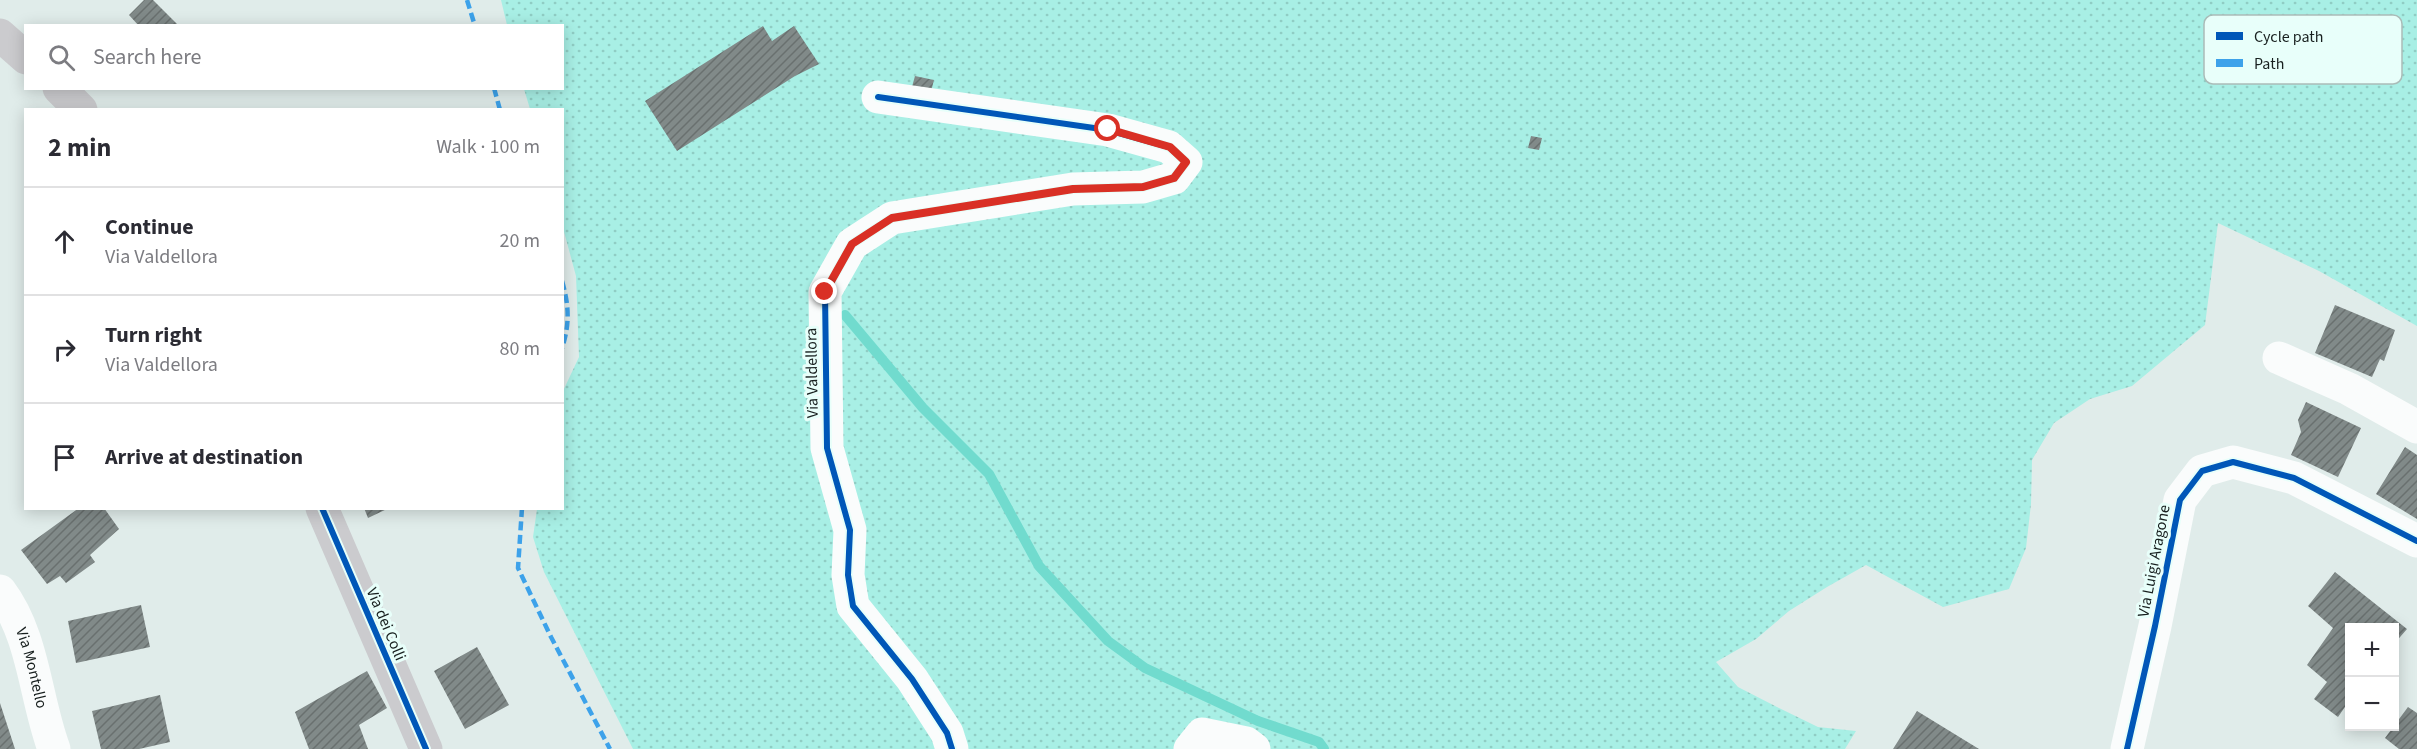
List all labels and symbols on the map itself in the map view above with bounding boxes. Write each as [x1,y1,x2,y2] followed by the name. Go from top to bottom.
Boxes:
[2204,15,2402,84] legend
[2254,26,2323,48] text: Cycle path
[2254,53,2284,75] text: Path
[1094,115,1120,141] route start
[811,278,837,304] route end
[800,328,824,418] street label: Via Valdellora
[2132,503,2176,619] street label: Via Luigi Aragone
[361,584,411,664] street label: Via dei Colli
[10,625,53,711] street label: Via Montello

